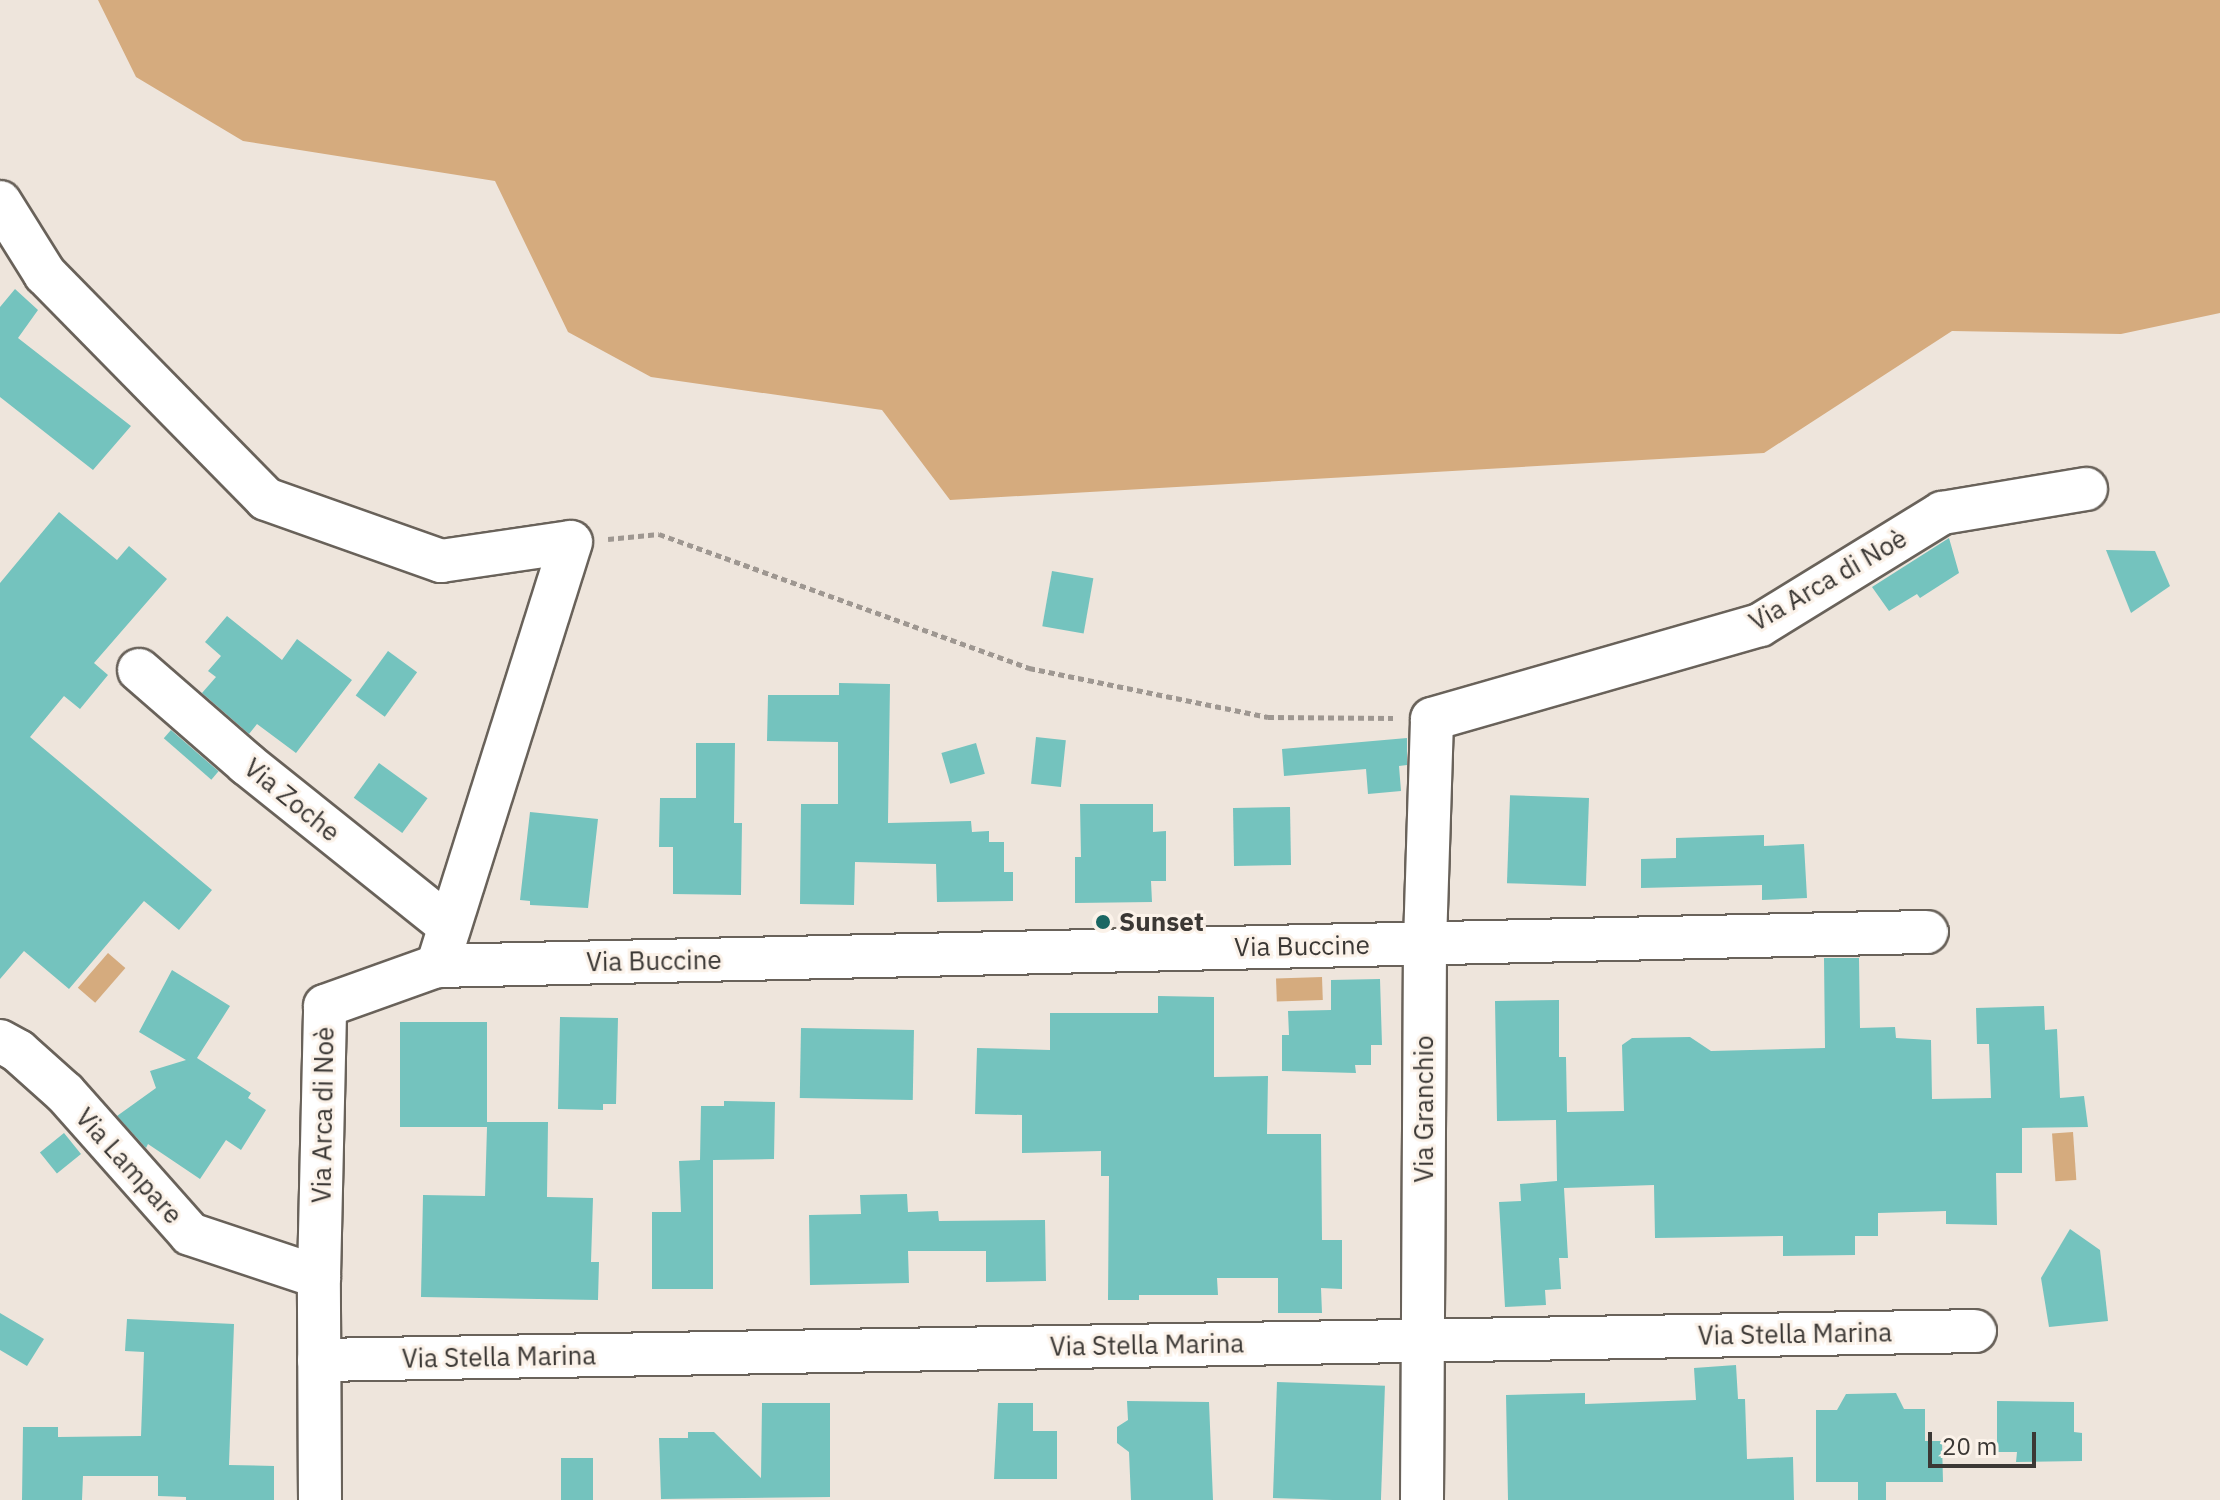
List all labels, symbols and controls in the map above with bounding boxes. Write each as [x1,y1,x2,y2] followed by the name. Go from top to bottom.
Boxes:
[1744,522,1912,638] street label: Via Arca di Noè
[238,752,346,848] street label: Via Zoche
[1119,906,1204,938] place label: Sunset
[1094,913,1112,931] marker: Sunset
[1234,929,1370,963] street label: Via Buccine
[586,944,722,978] street label: Via Buccine
[306,1027,340,1203] street label: Via Arca di Noè
[1408,1035,1440,1183] street label: Via Granchio
[69,1102,189,1230] street label: Via Lampare
[1698,1317,1892,1351] street label: Via Stella Marina
[1050,1328,1244,1362] street label: Via Stella Marina
[402,1340,596,1374] street label: Via Stella Marina
[1932,1416,2040,1466] scale bar
[1942,1430,1997,1462] text: 20 m

